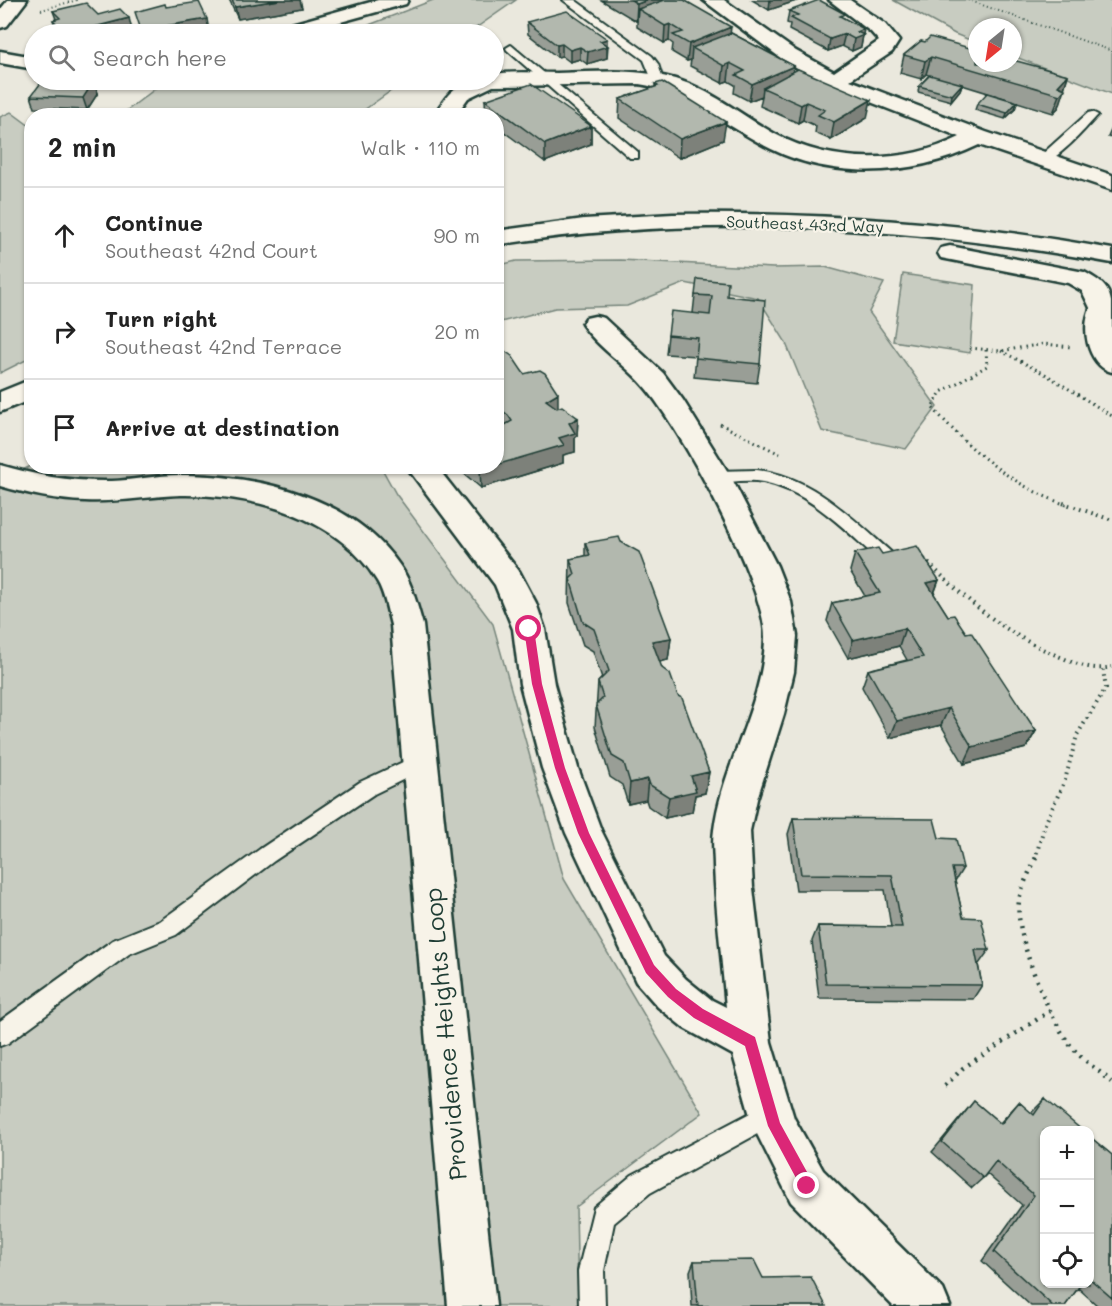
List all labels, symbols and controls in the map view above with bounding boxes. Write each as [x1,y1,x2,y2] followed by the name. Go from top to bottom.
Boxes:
[968,18,1022,72] north arrow
[24,24,504,90] search box
[45,41,78,74] icon: search
[93,43,227,72] text: Search here
[48,130,116,164] text: 2 min
[360,134,480,160] text: Walk · 110 m
[105,208,203,237] text: Continue
[726,210,884,237] street label: Southeast 43rd Way
[48,219,81,252] icon: ahead
[434,222,480,248] text: 90 m
[105,237,318,263] text: Southeast 42nd Court
[105,304,217,333] text: Turn right
[48,315,81,348] icon: right
[434,318,480,344] text: 20 m
[105,333,342,359] text: Southeast 42nd Terrace
[48,411,81,444] icon: arrive
[105,413,340,442] text: Arrive at destination
[515,615,541,641] route start
[416,887,473,1182] street label: Providence Heights Loop
[1040,1126,1094,1288] map controls
[1040,1126,1094,1180] button: +
[793,1172,819,1198] route end
[1040,1180,1094,1234] button: −
[1040,1234,1094,1288] button: locate

